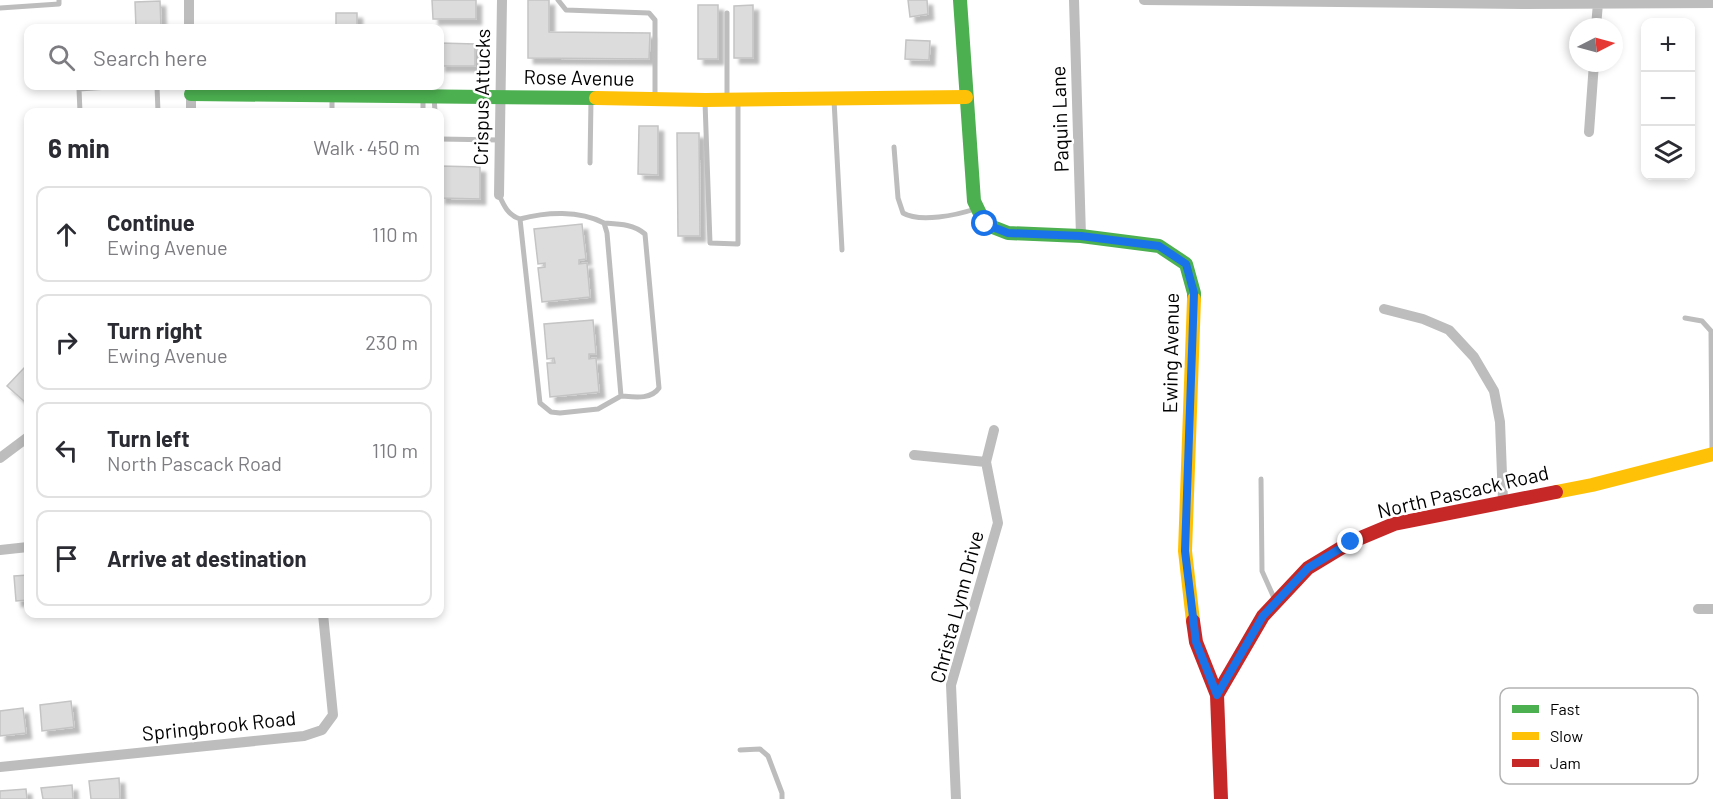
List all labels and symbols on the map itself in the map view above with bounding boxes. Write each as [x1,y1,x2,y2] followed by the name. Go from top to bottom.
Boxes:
[1569,18,1623,72] north arrow
[468,28,494,166] street label: Crispus Attucks
[523,64,635,90] street label: Rose Avenue
[1045,65,1073,173] street label: Paquin Lane
[971,210,997,236] route start
[1157,292,1183,414] street label: Ewing Avenue
[1375,460,1551,522] street label: North Pascack Road
[924,528,988,686] street label: Christa Lynn Drive
[1337,528,1363,554] route end
[1500,688,1698,784] legend
[1550,699,1580,718] text: Fast
[141,705,297,745] street label: Springbrook Road
[1550,726,1583,745] text: Slow
[1550,753,1581,772] text: Jam

